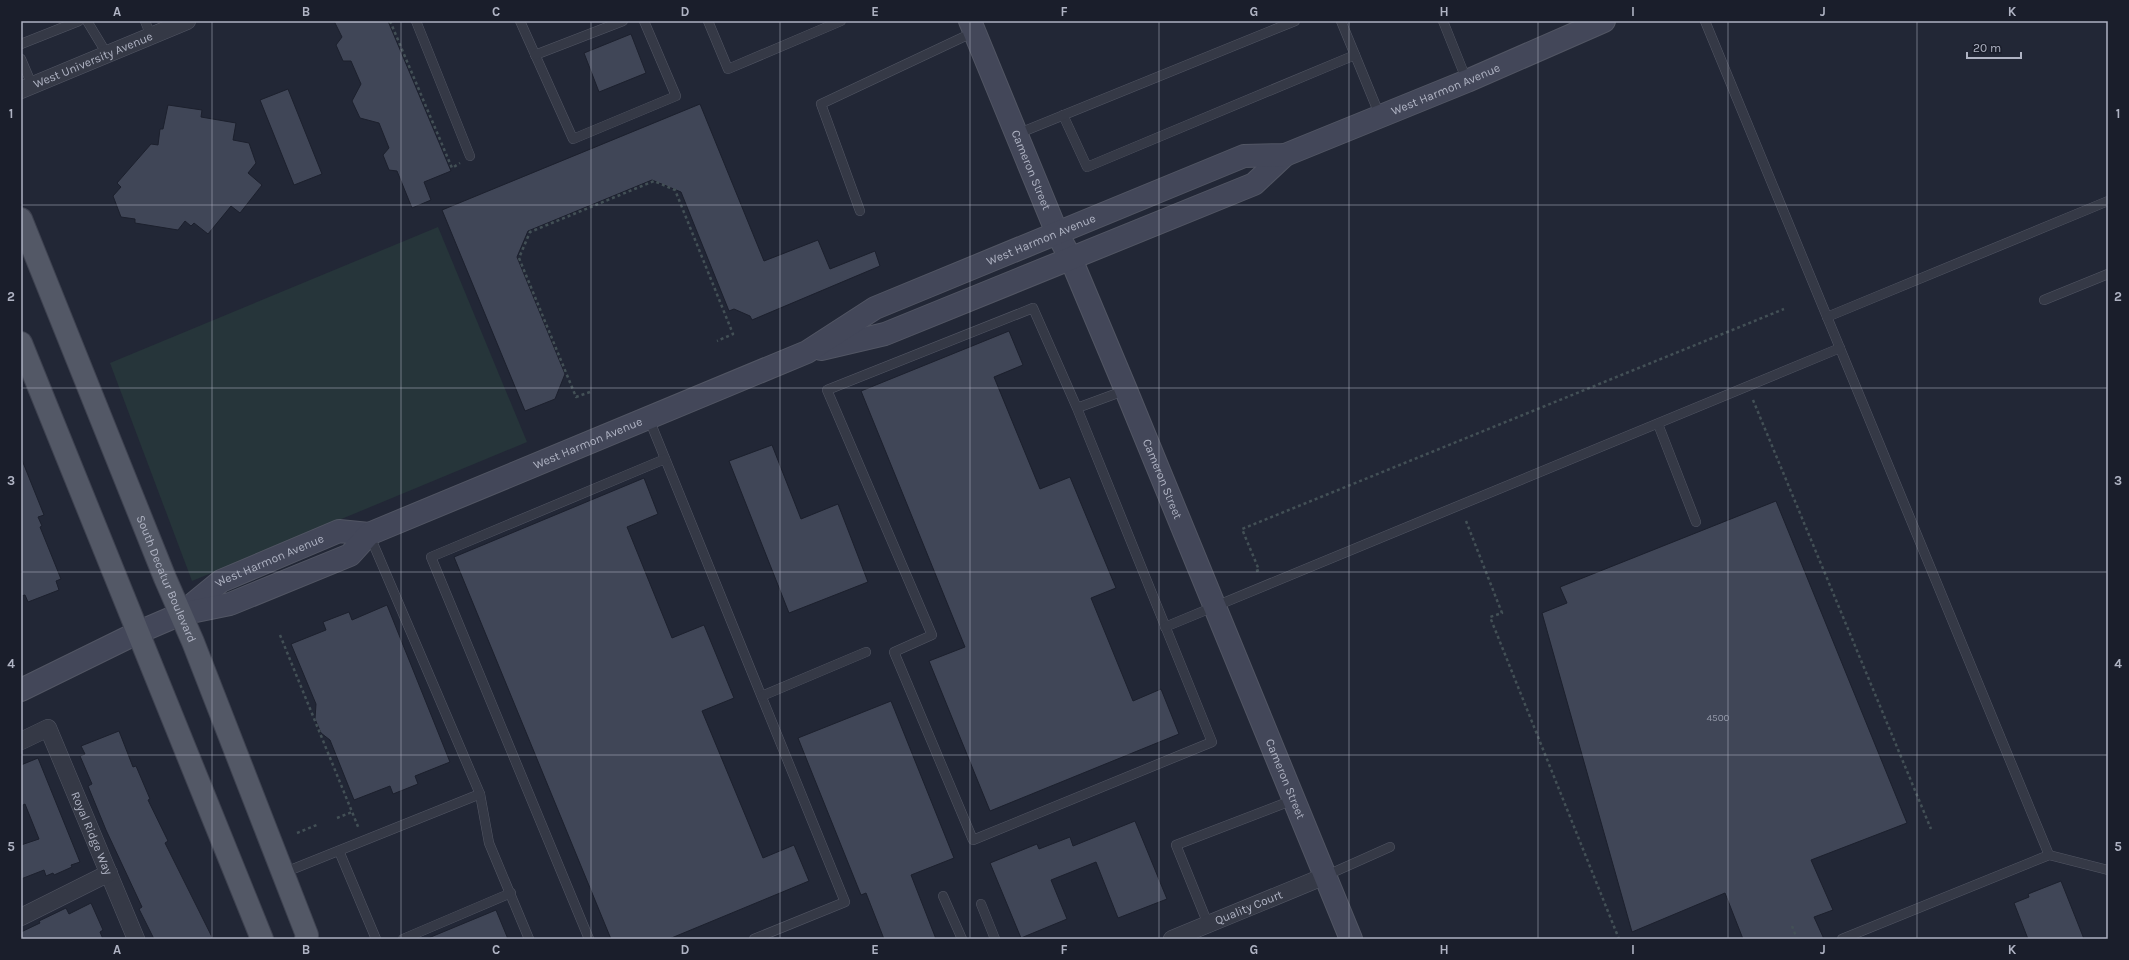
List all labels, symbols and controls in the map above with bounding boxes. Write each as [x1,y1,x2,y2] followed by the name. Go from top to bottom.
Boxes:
[113,4,121,19] text: A
[302,4,310,19] text: B
[492,4,500,19] text: C
[681,4,690,19] text: D
[871,4,879,19] text: E
[1060,4,1068,19] text: F
[1250,4,1258,19] text: G
[1439,4,1449,19] text: H
[1631,4,1635,19] text: I
[1820,4,1826,19] text: J
[2008,4,2017,19] text: K
[31,29,155,91] street label: West University Avenue
[1967,34,2021,60] scale bar
[1973,41,2001,55] text: 20 m
[1389,60,1502,118] street label: West Harmon Avenue
[9,106,13,121] text: 1
[2116,106,2120,121] text: 1
[1008,128,1054,213] street label: Cameron Street
[984,211,1098,268] street label: West Harmon Avenue
[7,289,15,304] text: 2
[2114,289,2122,304] text: 2
[531,414,644,472] street label: West Harmon Avenue
[1140,437,1185,522] street label: Cameron Street
[7,473,15,488] text: 3
[2114,473,2122,488] text: 3
[134,513,199,644] street label: South Decatur Boulevard
[212,531,326,590] street label: West Harmon Avenue
[7,656,15,671] text: 4
[2114,656,2122,671] text: 4
[1706,712,1730,724] house number: 4500
[1263,737,1308,821] street label: Cameron Street
[68,790,116,877] street label: Royal Ridge Way
[7,839,15,854] text: 5
[2114,839,2122,854] text: 5
[1213,887,1285,928] street label: Quality Court
[113,942,121,957] text: A
[302,942,310,957] text: B
[492,942,500,957] text: C
[681,942,690,957] text: D
[871,942,879,957] text: E
[1060,942,1068,957] text: F
[1250,942,1258,957] text: G
[1439,942,1449,957] text: H
[1631,942,1635,957] text: I
[1820,942,1826,957] text: J
[2008,942,2017,957] text: K

